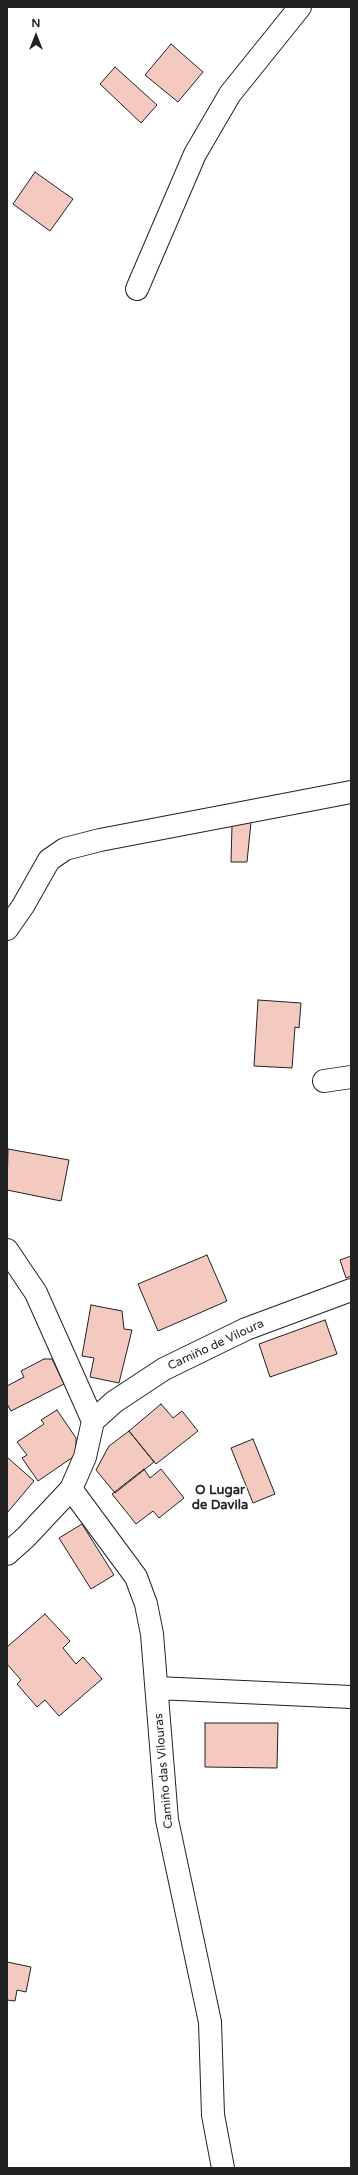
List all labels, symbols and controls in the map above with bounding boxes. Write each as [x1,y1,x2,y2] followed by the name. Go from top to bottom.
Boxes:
[16,16,56,56] north arrow
[32,17,40,30] text: N
[166,1316,266,1374] street label: Camiño de Viloura
[192,1483,248,1514] district label: O Lugar de Davila
[152,1713,176,1829] street label: Camiño das Vilouras

